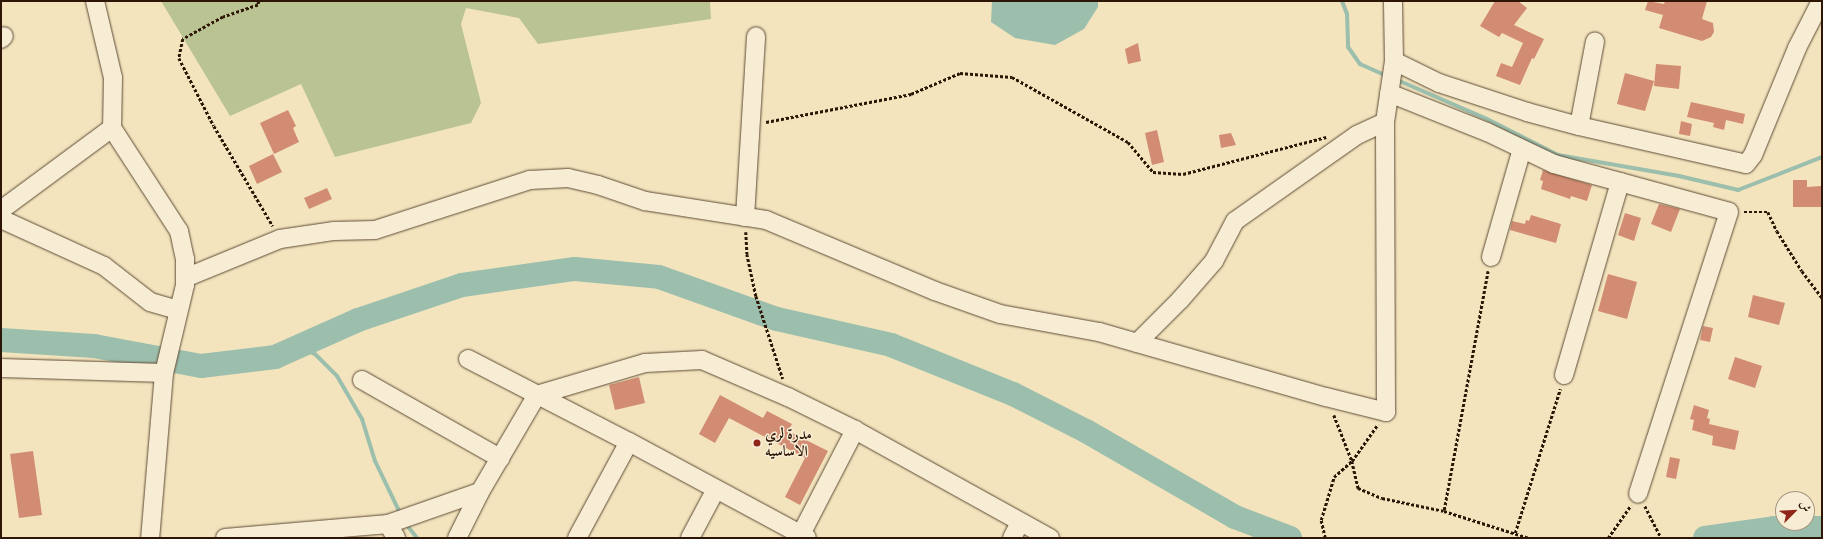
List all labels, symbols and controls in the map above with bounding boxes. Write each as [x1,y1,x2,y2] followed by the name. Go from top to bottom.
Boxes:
[765,425,812,460] place label: مدرة لري الاساسیه
[752,438,762,448] marker: مدرة لري الاساسیه
[1775,491,1815,531] north arrow
[1797,499,1814,514] text: ش

